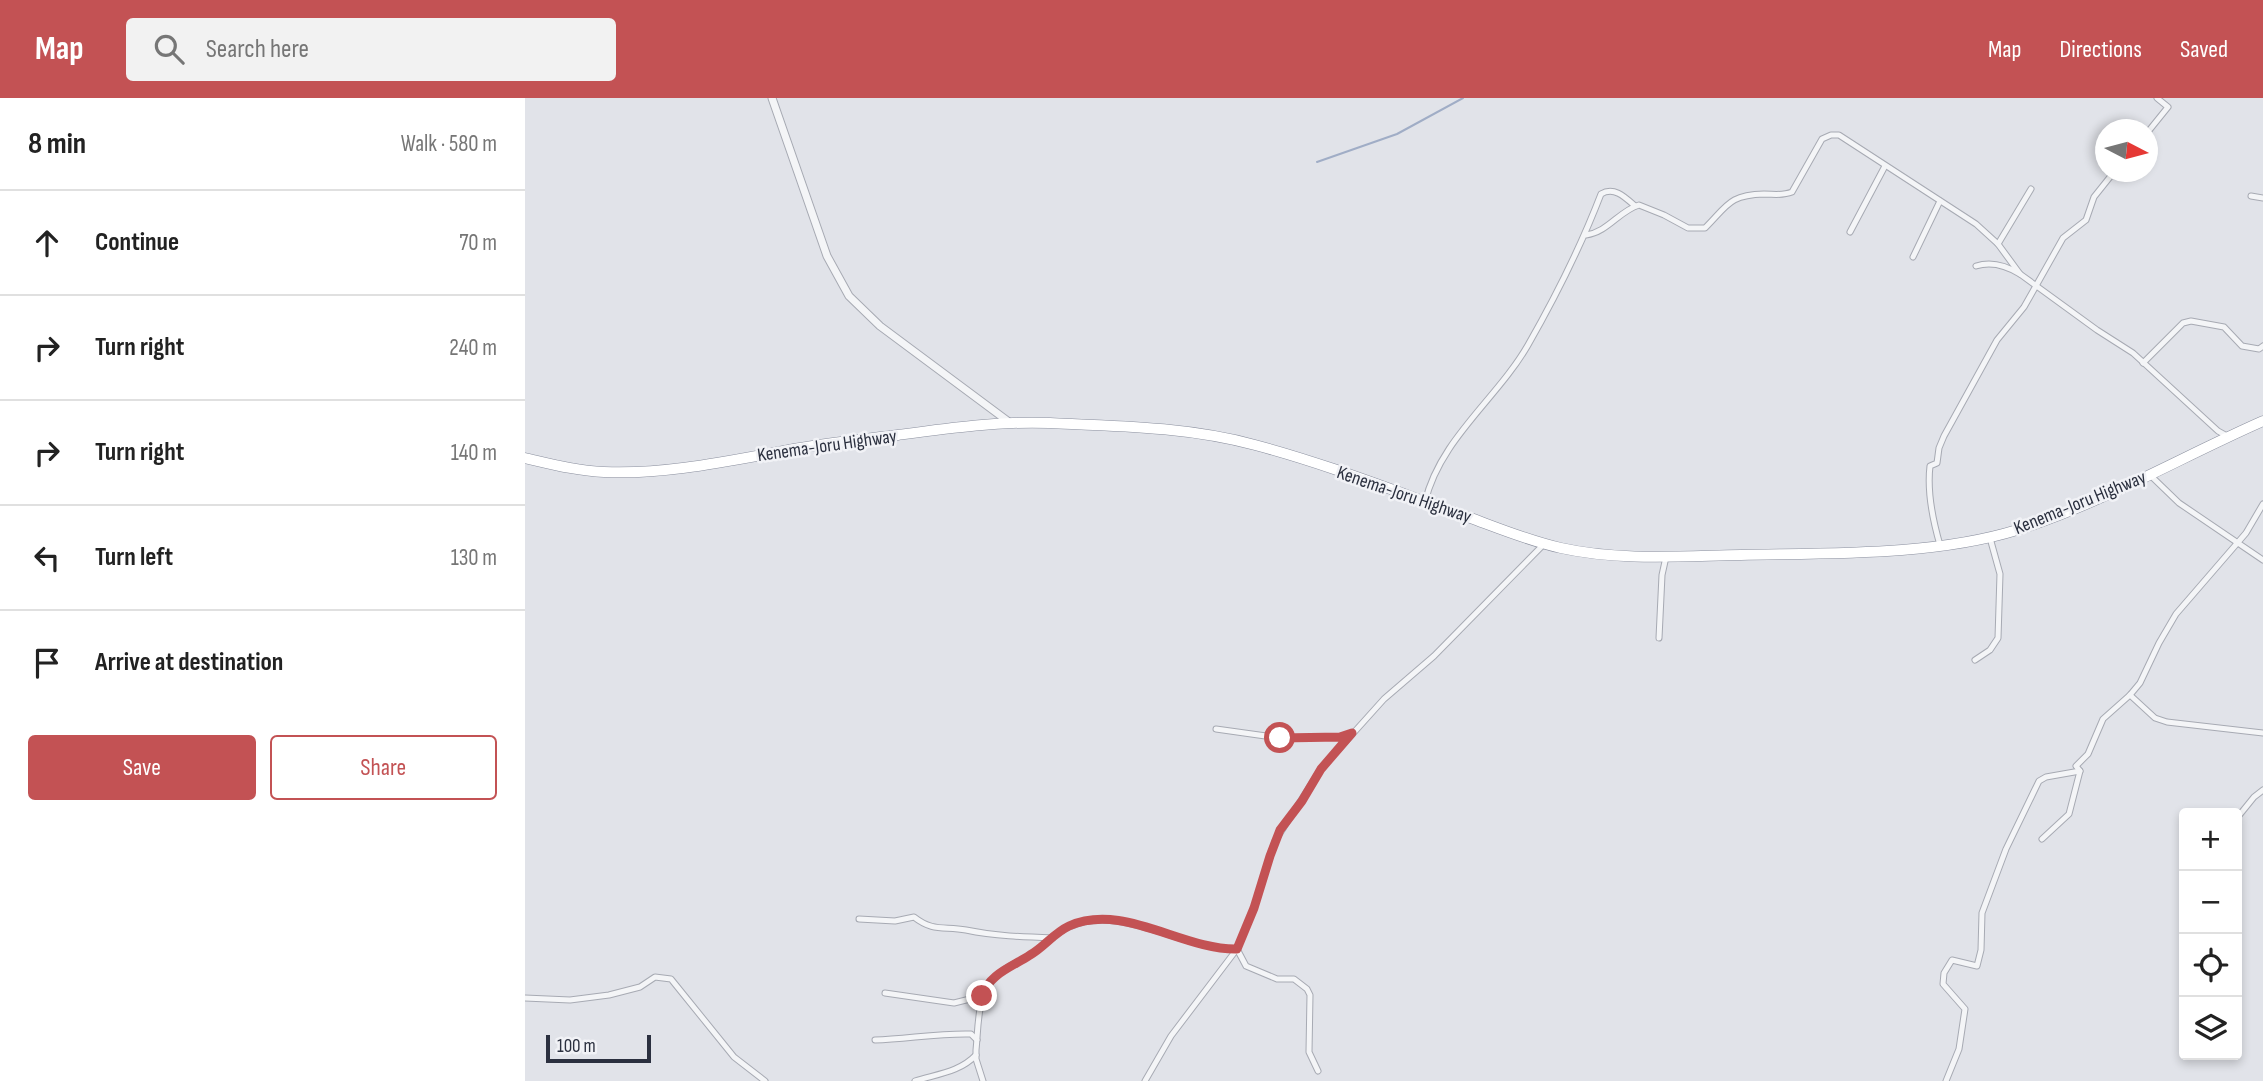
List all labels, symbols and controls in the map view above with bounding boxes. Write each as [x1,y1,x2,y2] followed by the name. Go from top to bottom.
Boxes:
[126,18,616,81] search box
[35,29,84,69] text: Map
[150,30,188,68] icon: search
[206,34,309,65] text: Search here
[1988,35,2021,64] text: Map
[2059,35,2142,64] text: Directions
[2180,35,2228,64] text: Saved
[2095,119,2158,182] north arrow
[28,126,86,162] text: 8 min
[401,130,497,158] text: Walk · 580 m
[28,224,66,262] icon: ahead
[95,227,179,258] text: Continue
[459,229,497,257] text: 70 m
[28,329,66,367] icon: right
[95,332,184,363] text: Turn right
[449,334,497,362] text: 240 m
[756,425,899,467] street label: Kenema-Joru Highway
[28,434,66,472] icon: right
[95,437,184,468] text: Turn right
[451,439,497,467] text: 140 m
[1334,461,1475,529] street label: Kenema-Joru Highway
[2011,466,2150,540] street label: Kenema-Joru Highway
[28,539,66,577] icon: left
[95,542,173,573] text: Turn left
[451,544,497,572] text: 130 m
[28,644,66,682] icon: arrive
[95,647,283,678] text: Arrive at destination
[1264,722,1295,753] route start
[28,735,256,800] button: Save
[270,735,497,800] button: Share
[2179,808,2242,1060] map controls
[2179,808,2242,871] button: +
[2179,871,2242,934] button: −
[2179,934,2242,997] button: locate
[966,980,997,1011] route end
[2179,997,2242,1060] button: layers
[546,1032,651,1064] scale bar
[557,1035,596,1058] text: 100 m

